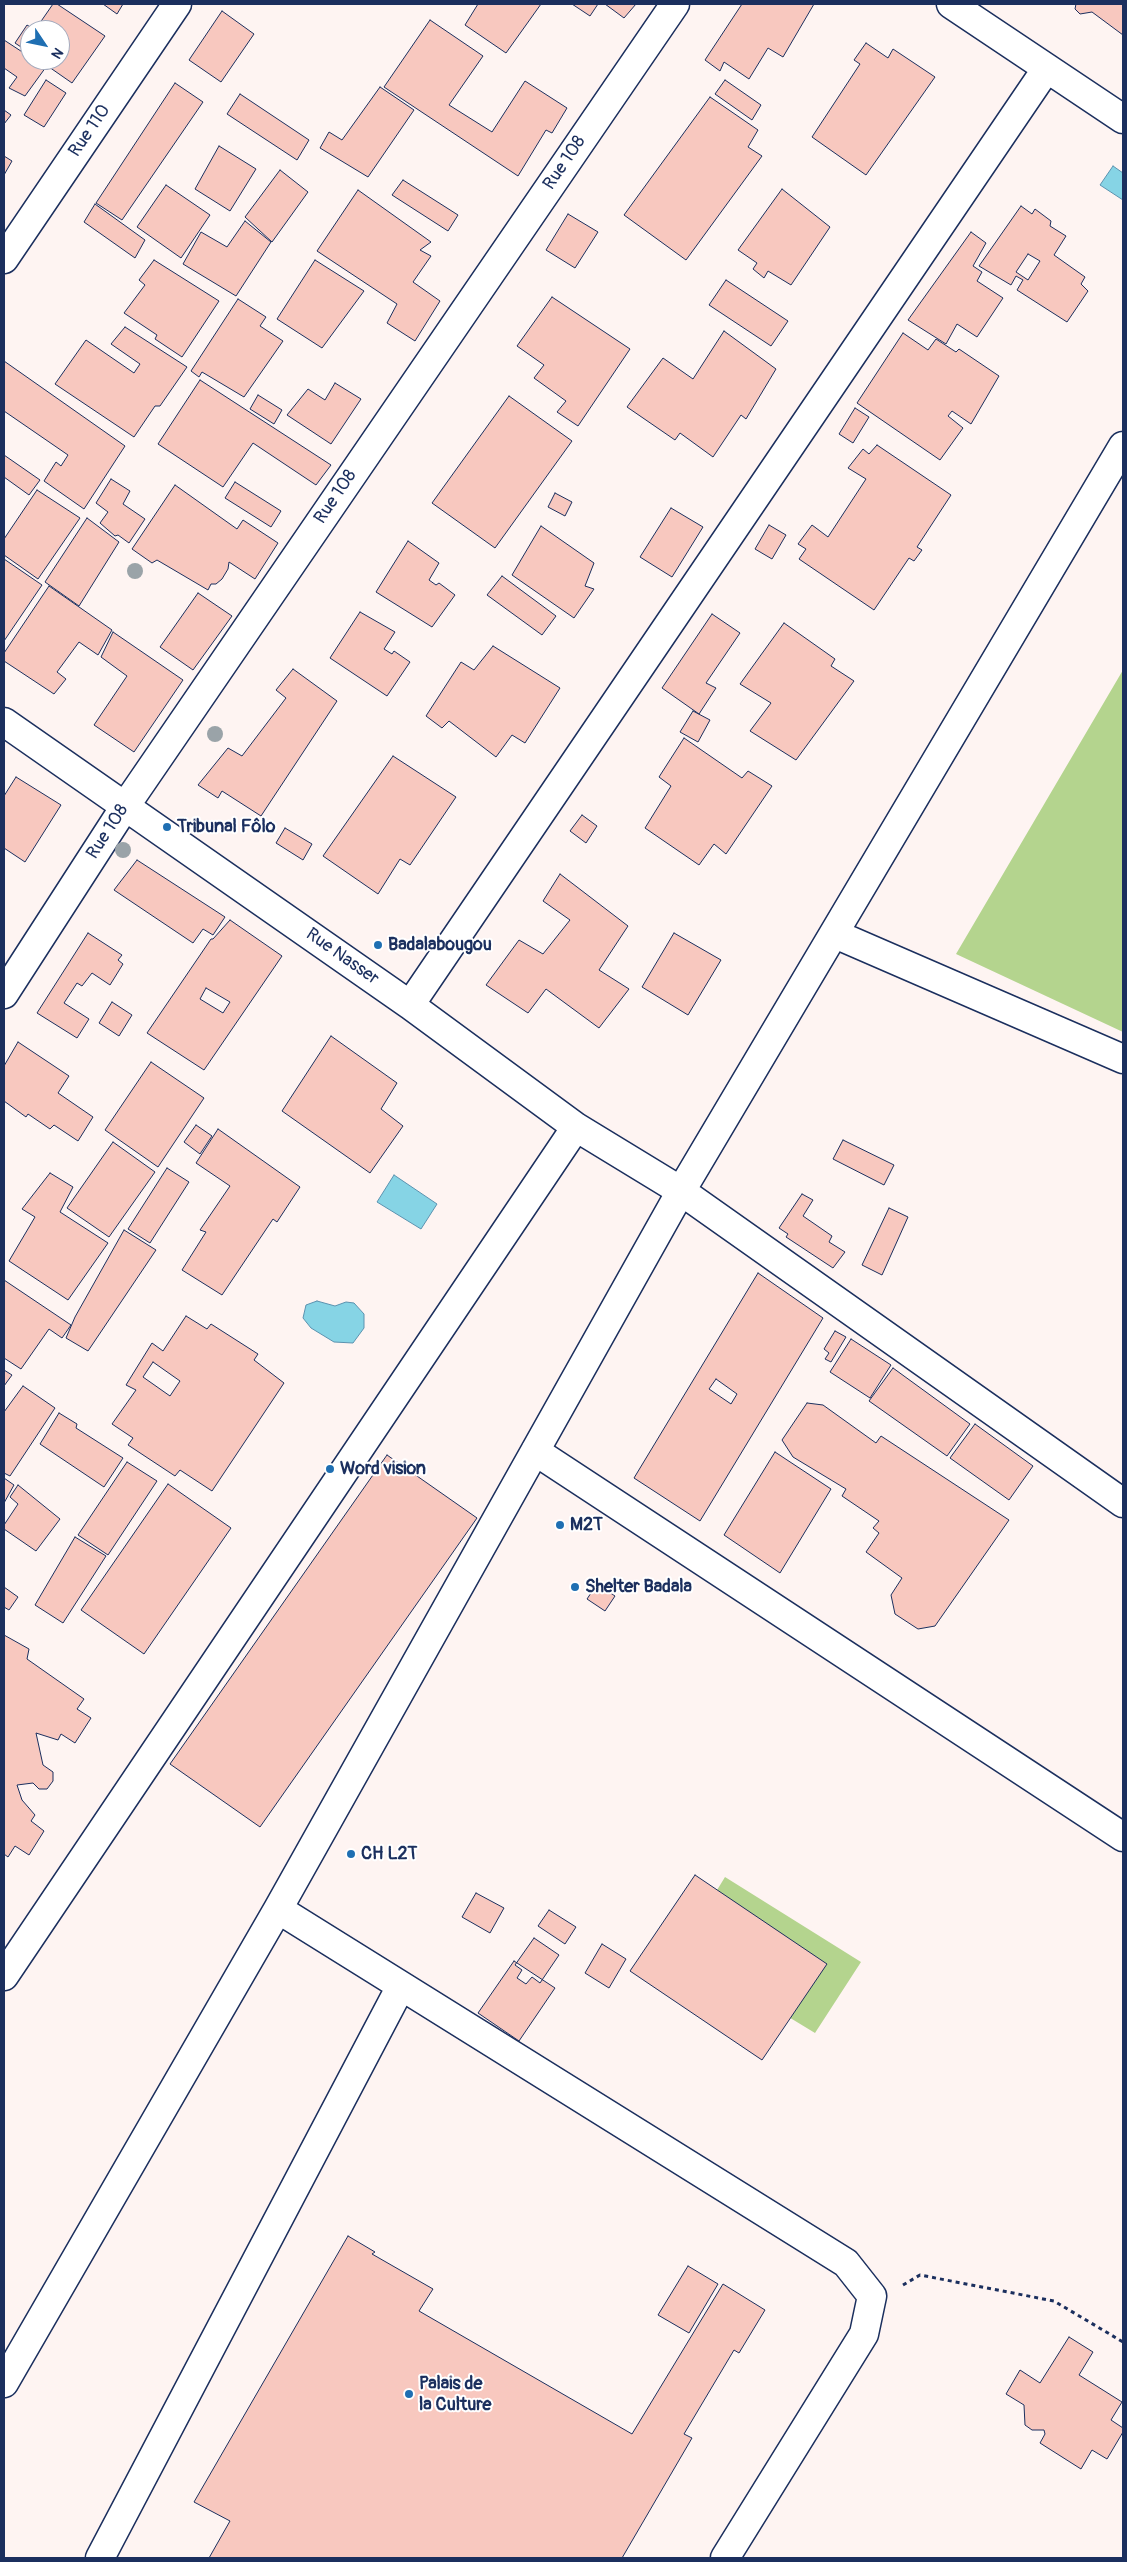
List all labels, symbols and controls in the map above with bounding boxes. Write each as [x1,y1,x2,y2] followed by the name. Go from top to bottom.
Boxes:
[20,20,70,70] north arrow
[47,44,67,62] text: N
[65,101,115,161] street label: Rue 110
[539,132,591,194] street label: Rue 108
[310,466,362,528] street label: Rue 108
[82,801,134,863] street label: Rue 108
[177,816,275,838] place label: Tribunal Fôlo
[161,821,173,833] marker: Tribunal Fôlo
[301,924,383,990] street label: Rue Nasser
[388,934,492,956] place label: Badalabougou
[372,939,384,951] marker: Badalabougou
[340,1458,426,1480] place label: Word vision
[324,1463,336,1475] marker: Word vision
[570,1514,603,1536] place label: M2T
[554,1519,566,1531] marker: M2T
[585,1576,692,1598] place label: Shelter Badala
[569,1581,581,1593] marker: Shelter Badala
[361,1843,418,1865] place label: CH L2T
[345,1848,357,1860] marker: CH L2T
[419,2373,491,2416] place label: Palais de la Culture
[403,2388,415,2400] marker: Palais de la Culture

